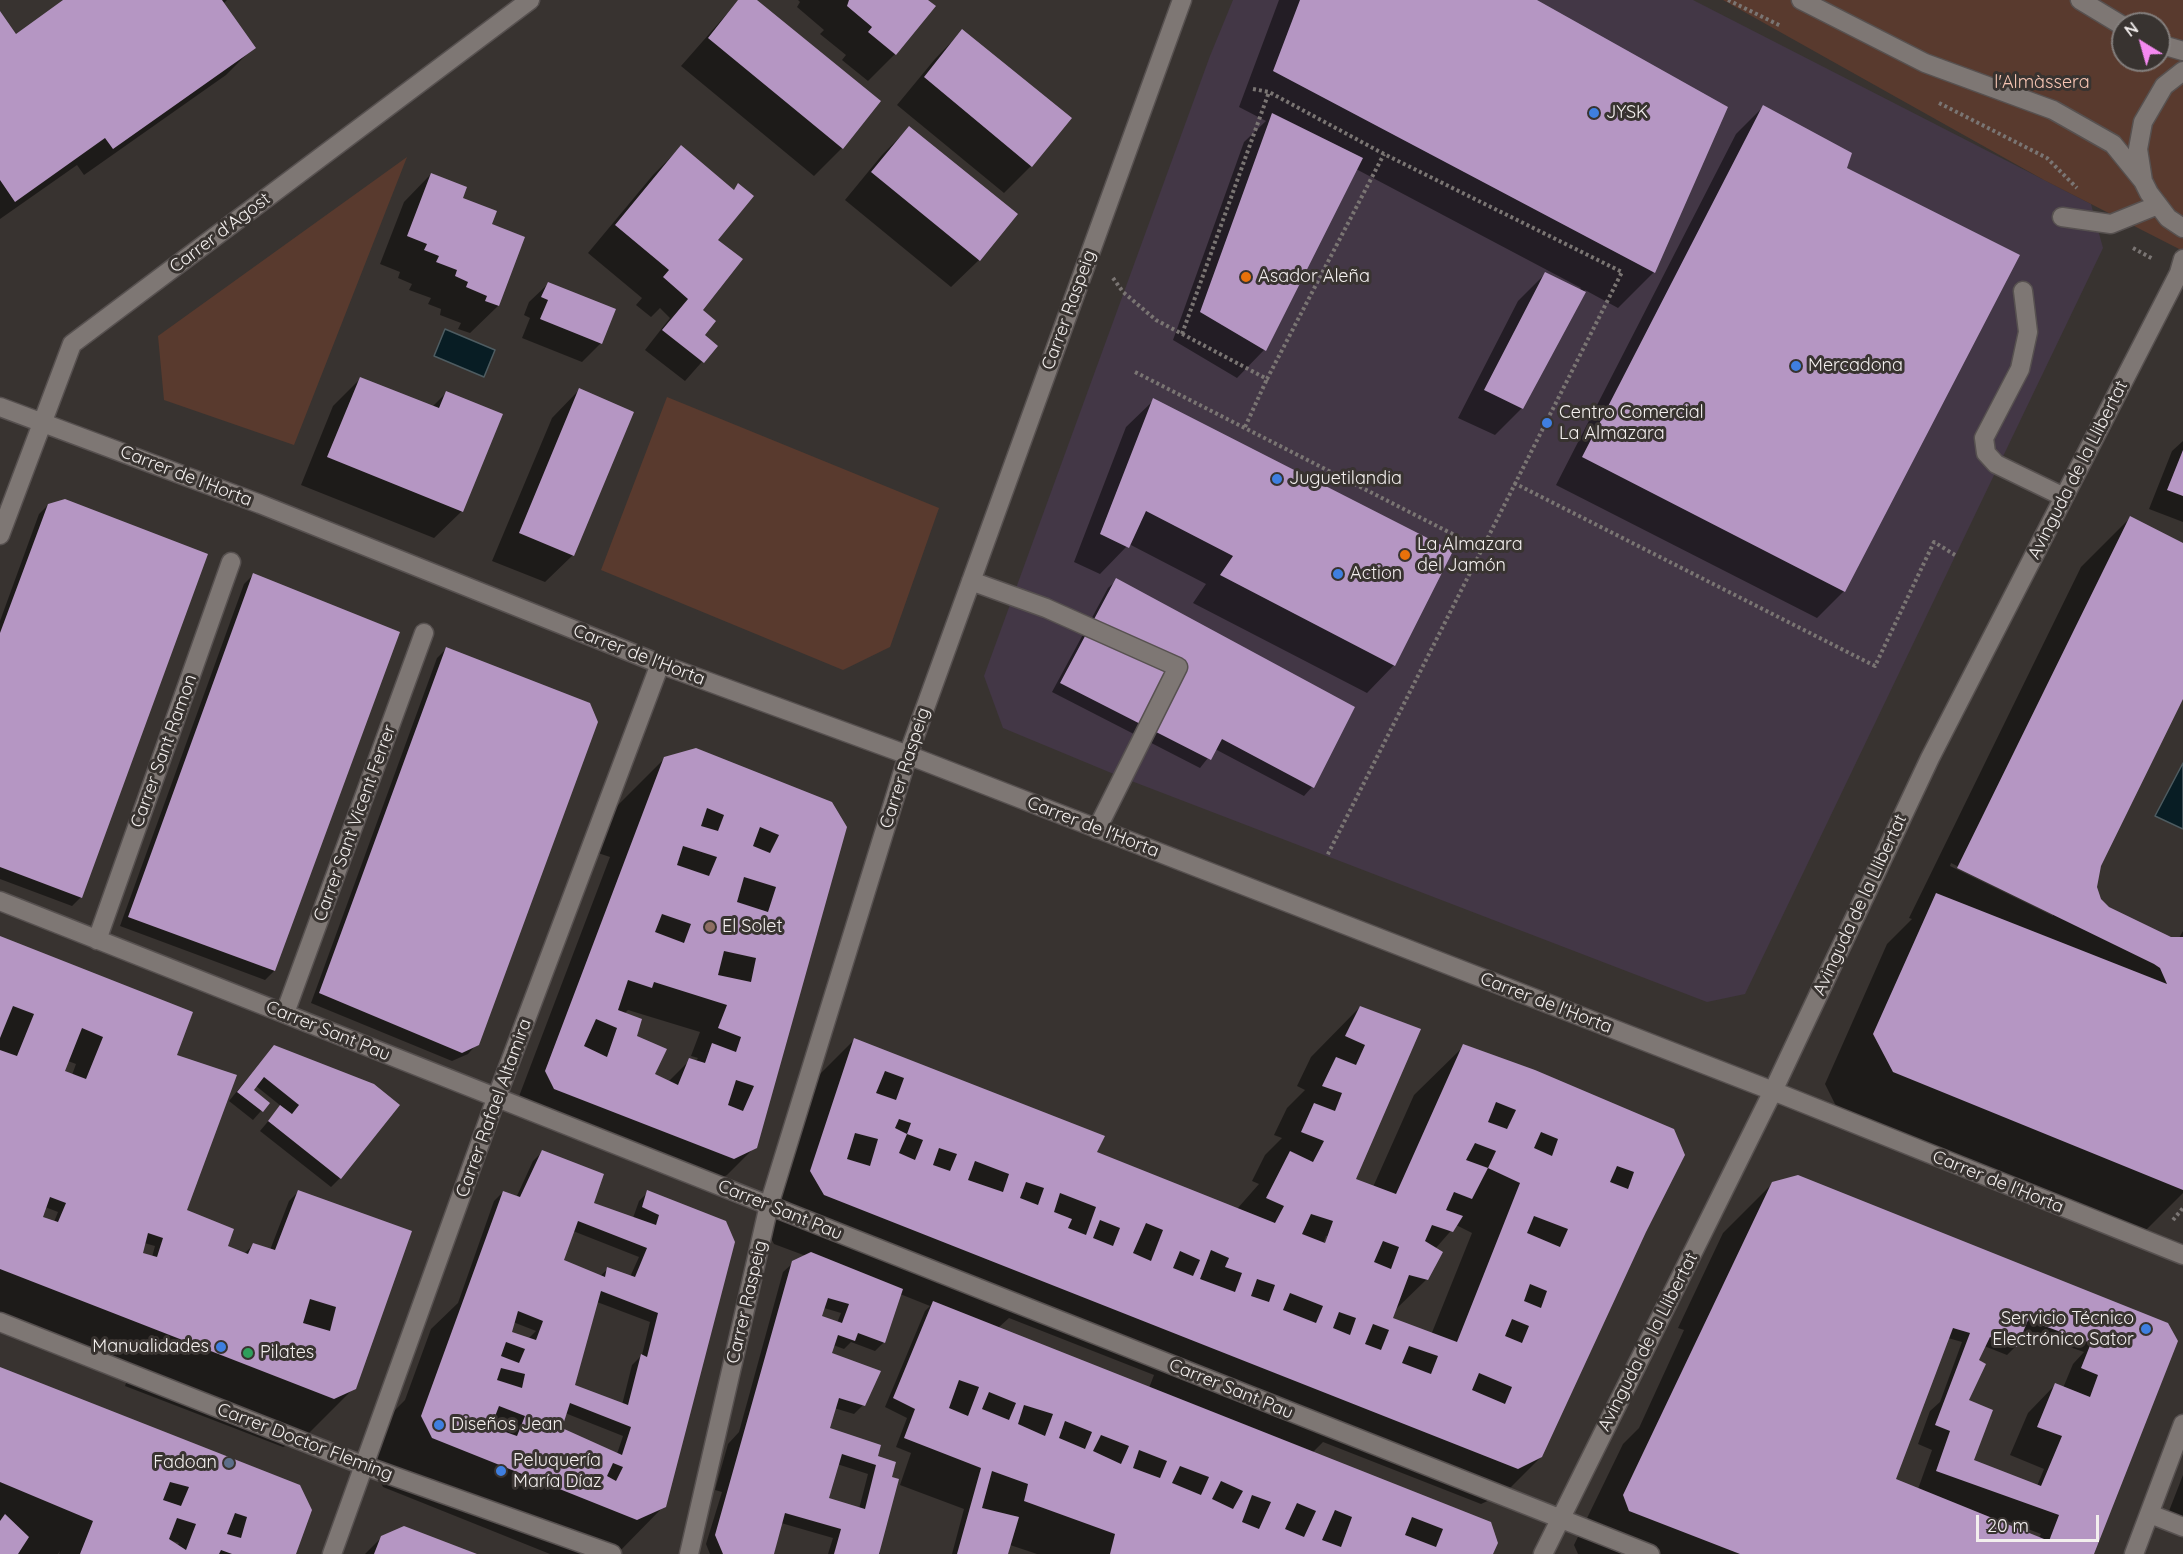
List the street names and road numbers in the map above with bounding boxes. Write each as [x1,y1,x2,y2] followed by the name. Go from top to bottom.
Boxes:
[165,188,275,278] street label: Carrer d'Agost
[1037,247,1101,373] street label: Carrer Raspeig
[2024,377,2132,563] street label: Avinguda de la Llibertat
[117,441,255,511] street label: Carrer de l'Horta
[570,620,708,690] street label: Carrer de l'Horta
[126,672,202,830] street label: Carrer Sant Ramon
[875,705,935,831] street label: Carrer Raspeig
[309,722,401,924] street label: Carrer Sant Vicent Ferrer
[1024,792,1162,862] street label: Carrer de l'Horta
[1808,811,1912,999] street label: Avinguda de la Llibertat
[1477,968,1615,1038] street label: Carrer de l'Horta
[263,996,393,1066] street label: Carrer Sant Pau
[452,1016,536,1200] street label: Carrer Rafael Altamira
[1929,1146,2067,1218] street label: Carrer de l'Horta
[715,1175,845,1245] street label: Carrer Sant Pau
[722,1238,772,1366] street label: Carrer Raspeig
[1594,1249,1702,1435] street label: Avinguda de la Llibertat
[1166,1354,1296,1424] street label: Carrer Sant Pau
[214,1399,396,1485] street label: Carrer Doctor Fleming

